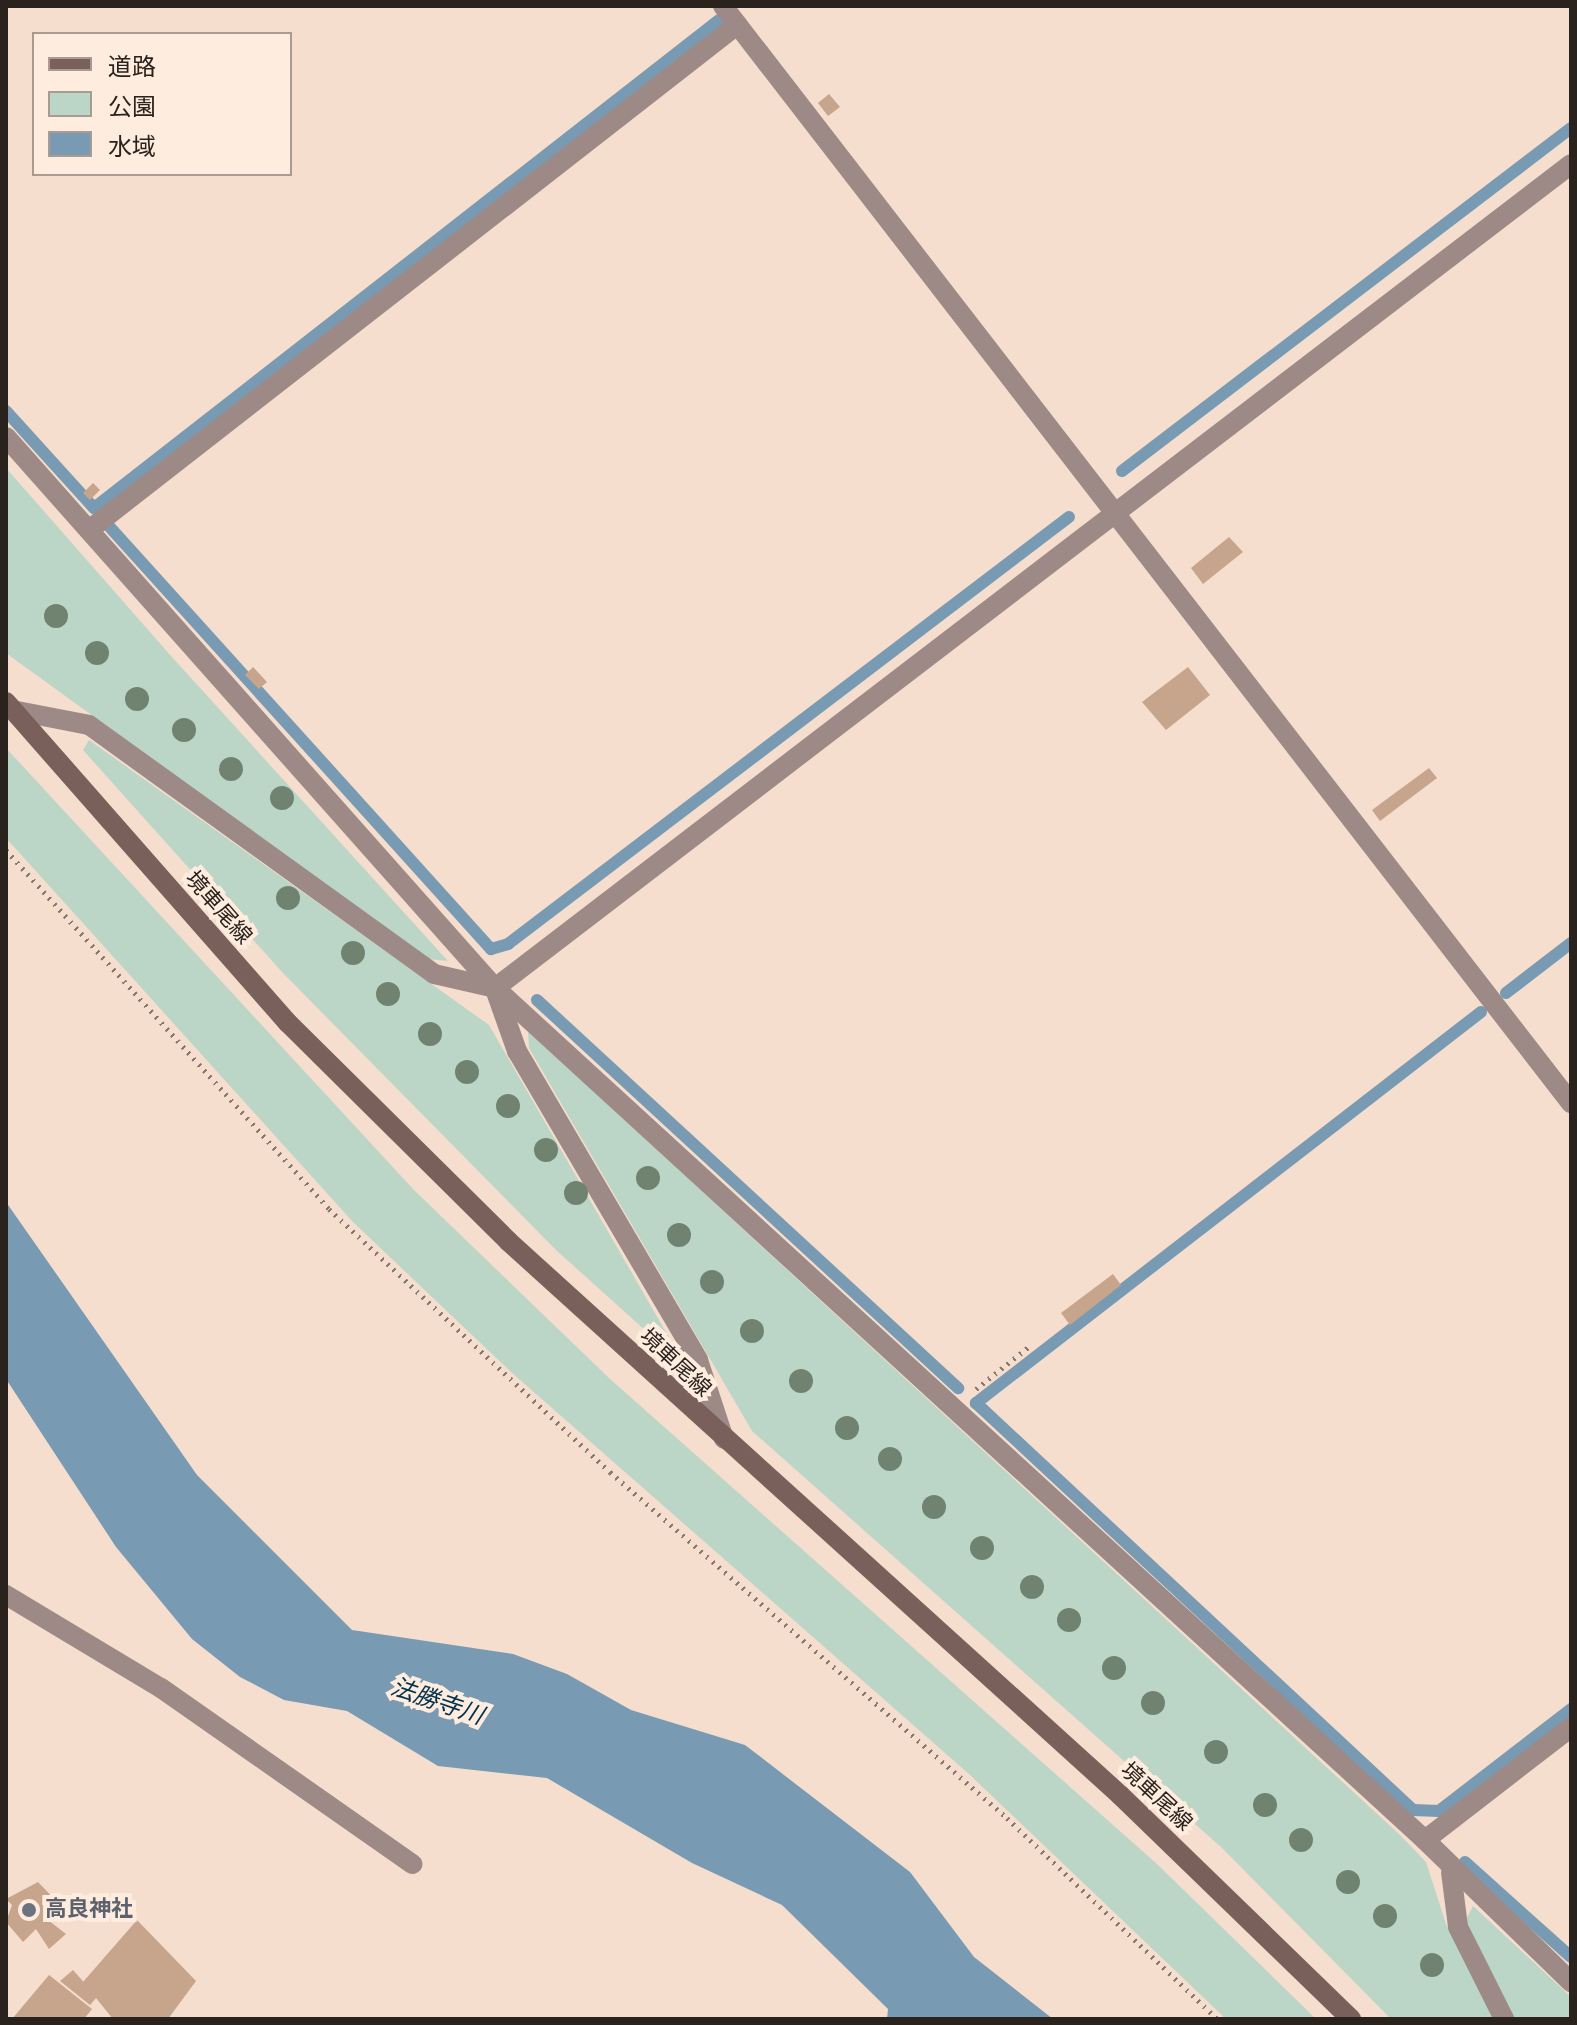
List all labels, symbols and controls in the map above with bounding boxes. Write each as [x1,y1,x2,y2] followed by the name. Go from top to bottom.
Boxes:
[32,32,292,176] legend
[108,53,156,81] text: 道路
[108,93,156,121] text: 公園
[108,133,156,161] text: 水域
[179,866,257,950] street label: 境車尾線
[634,1323,716,1403] street label: 境車尾線
[387,1673,487,1731] water label: 法勝寺川
[1115,1757,1197,1837] street label: 境車尾線
[45,1897,133,1923] place label: 高良神社
[20,1901,38,1919] marker: 高良神社

